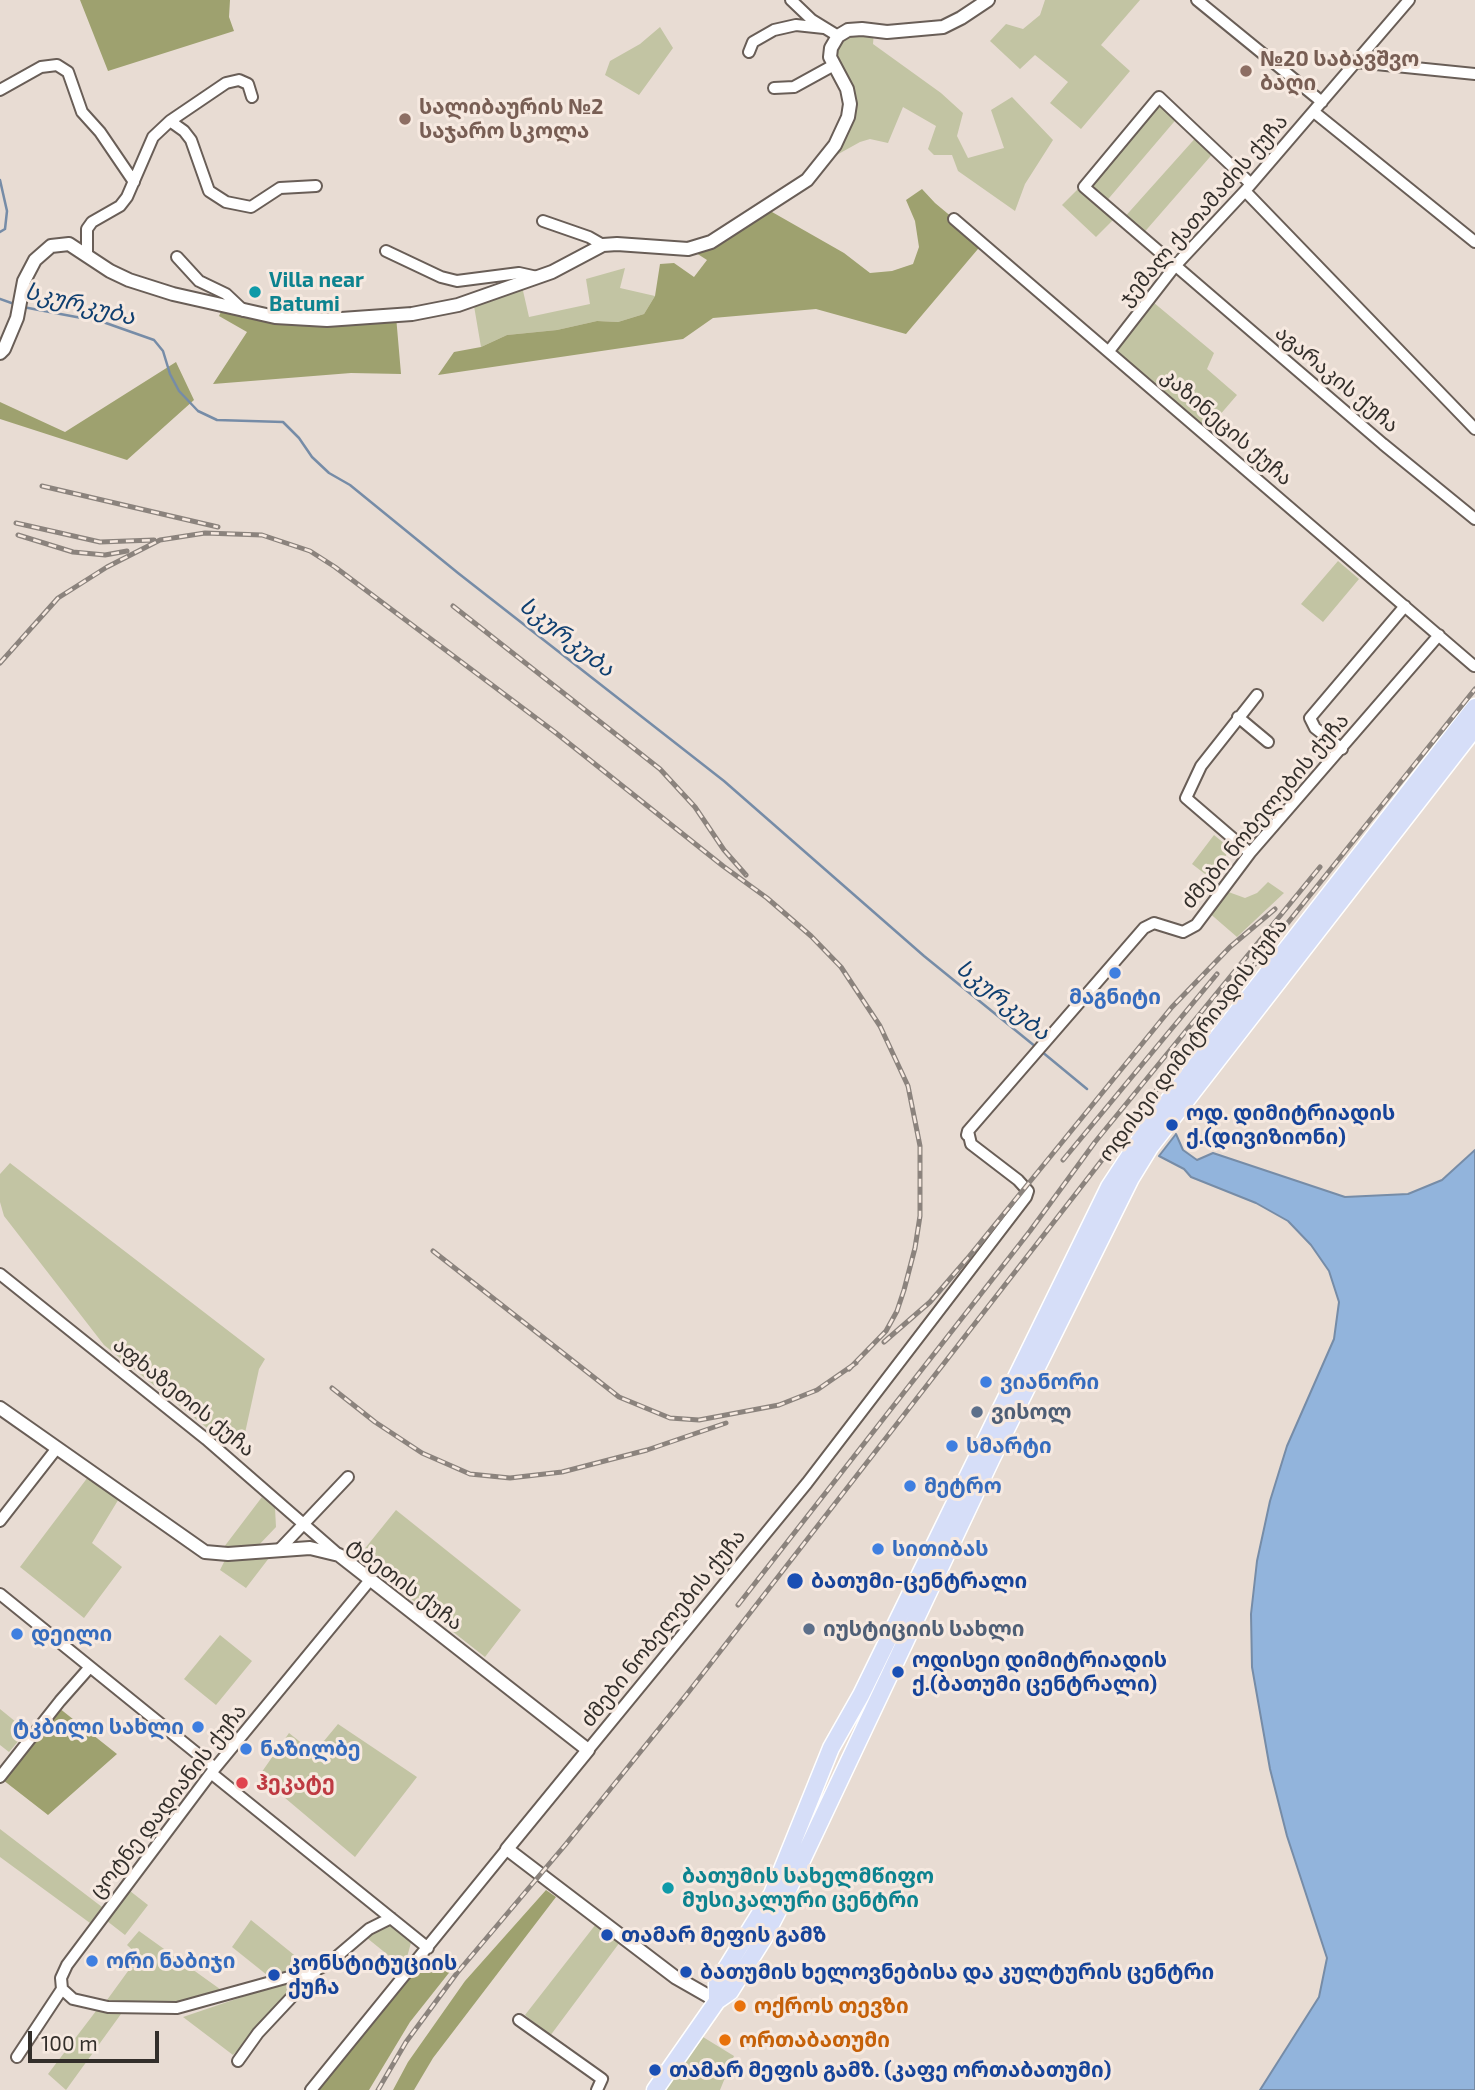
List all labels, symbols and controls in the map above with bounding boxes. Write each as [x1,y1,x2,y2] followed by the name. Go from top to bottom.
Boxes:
[1260,46,1419,96] place label: №20 საბავშვო ბაღი
[1238,63,1254,79] marker: №20 საბავშვო ბაღი
[419,94,604,144] place label: სალიბაურის №2 საჯარო სკოლა
[1113,109,1293,311] street label: ჯემალ ქათამაძის ქუჩა
[397,111,413,127] marker: სალიბაურის №2 საჯარო სკოლა
[269,267,364,317] place label: Villa near Batumi
[22,277,138,331] water label: სკურკუბა
[247,284,263,300] marker: Villa near Batumi
[1270,320,1404,438] street label: აგარაკის ქუჩა
[1156,363,1298,491] street label: კაზინეცის ქუჩა
[514,591,620,683] water label: სკურკუბა
[1176,708,1354,914] street label: ძმები ნობელების ქუჩა
[1093,914,1293,1166] street label: ოდისეი დიმიტრიადის ქუჩა
[951,954,1055,1046] water label: სკურკუბა
[1107,965,1123,981] marker: მაგნიტი
[1069,984,1161,1010] place label: მაგნიტი
[1186,1100,1395,1150] place label: ოდ. დიმიტრიადის ქ.(დივიზიონი)
[1164,1117,1180,1133] marker: ოდ. დიმიტრიადის ქ.(დივიზიონი)
[108,1332,260,1462] street label: აფხაზეთის ქუჩა
[1000,1369,1099,1395] place label: ვიანორი
[978,1374,994,1390] marker: ვიანორი
[991,1399,1072,1425] place label: ვისოლ
[969,1404,985,1420] marker: ვისოლ
[966,1433,1052,1459] place label: სმარტი
[944,1438,960,1454] marker: სმარტი
[924,1473,1002,1499] place label: მეტრო
[902,1478,918,1494] marker: მეტრო
[575,1524,751,1732] street label: ძმები ნობელების ქუჩა
[342,1532,468,1636] street label: ტბეთის ქუჩა
[892,1536,988,1562] place label: სითიბას
[870,1541,886,1557] marker: სითიბას
[811,1568,1027,1594] place label: ბათუმი-ცენტრალი
[785,1571,805,1591] marker: ბათუმი-ცენტრალი
[823,1616,1024,1642] place label: იუსტიციის სახლი
[31,1621,112,1647] place label: დეილი
[801,1621,817,1637] marker: იუსტიციის სახლი
[9,1626,25,1642] marker: დეილი
[912,1647,1167,1697] place label: ოდისეი დიმიტრიადის ქ.(ბათუმი ცენტრალი)
[890,1664,906,1680] marker: ოდისეი დიმიტრიადის ქ.(ბათუმი ცენტრალი)
[84,1699,252,1903] street label: ცოტნე დადიანის ქუჩა
[13,1714,184,1740] place label: ტკბილი სახლი
[190,1719,206,1735] marker: ტკბილი სახლი
[260,1736,361,1762] place label: ნაზილბე
[238,1741,254,1757] marker: ნაზილბე
[256,1770,335,1796] place label: ჰეკატე
[234,1775,250,1791] marker: ჰეკატე
[682,1863,934,1913] place label: ბათუმის სახელმწიფო მუსიკალური ცენტრი
[660,1880,676,1896] marker: ბათუმის სახელმწიფო მუსიკალური ცენტრი
[621,1922,826,1948] place label: თამარ მეფის გამზ
[599,1927,615,1943] marker: თამარ მეფის გამზ
[106,1948,235,1974] place label: ორი ნაბიჯი
[288,1950,457,2000] place label: კონსტიტუციის ქუჩა
[84,1953,100,1969] marker: ორი ნაბიჯი
[700,1959,1214,1985] place label: ბათუმის ხელოვნებისა და კულტურის ცენტრი
[678,1964,694,1980] marker: ბათუმის ხელოვნებისა და კულტურის ცენტრი
[266,1967,282,1983] marker: კონსტიტუციის ქუჩა
[754,1993,909,2019] place label: ოქროს თევზი
[732,1998,748,2014] marker: ოქროს თევზი
[32,2016,163,2060] scale bar
[739,2027,890,2053] place label: ორთაბათუმი
[41,2030,98,2055] text: 100 m
[717,2032,733,2048] marker: ორთაბათუმი
[669,2057,1111,2083] place label: თამარ მეფის გამზ. (კაფე ორთაბათუმი)
[647,2062,663,2078] marker: თამარ მეფის გამზ. (კაფე ორთაბათუმი)

